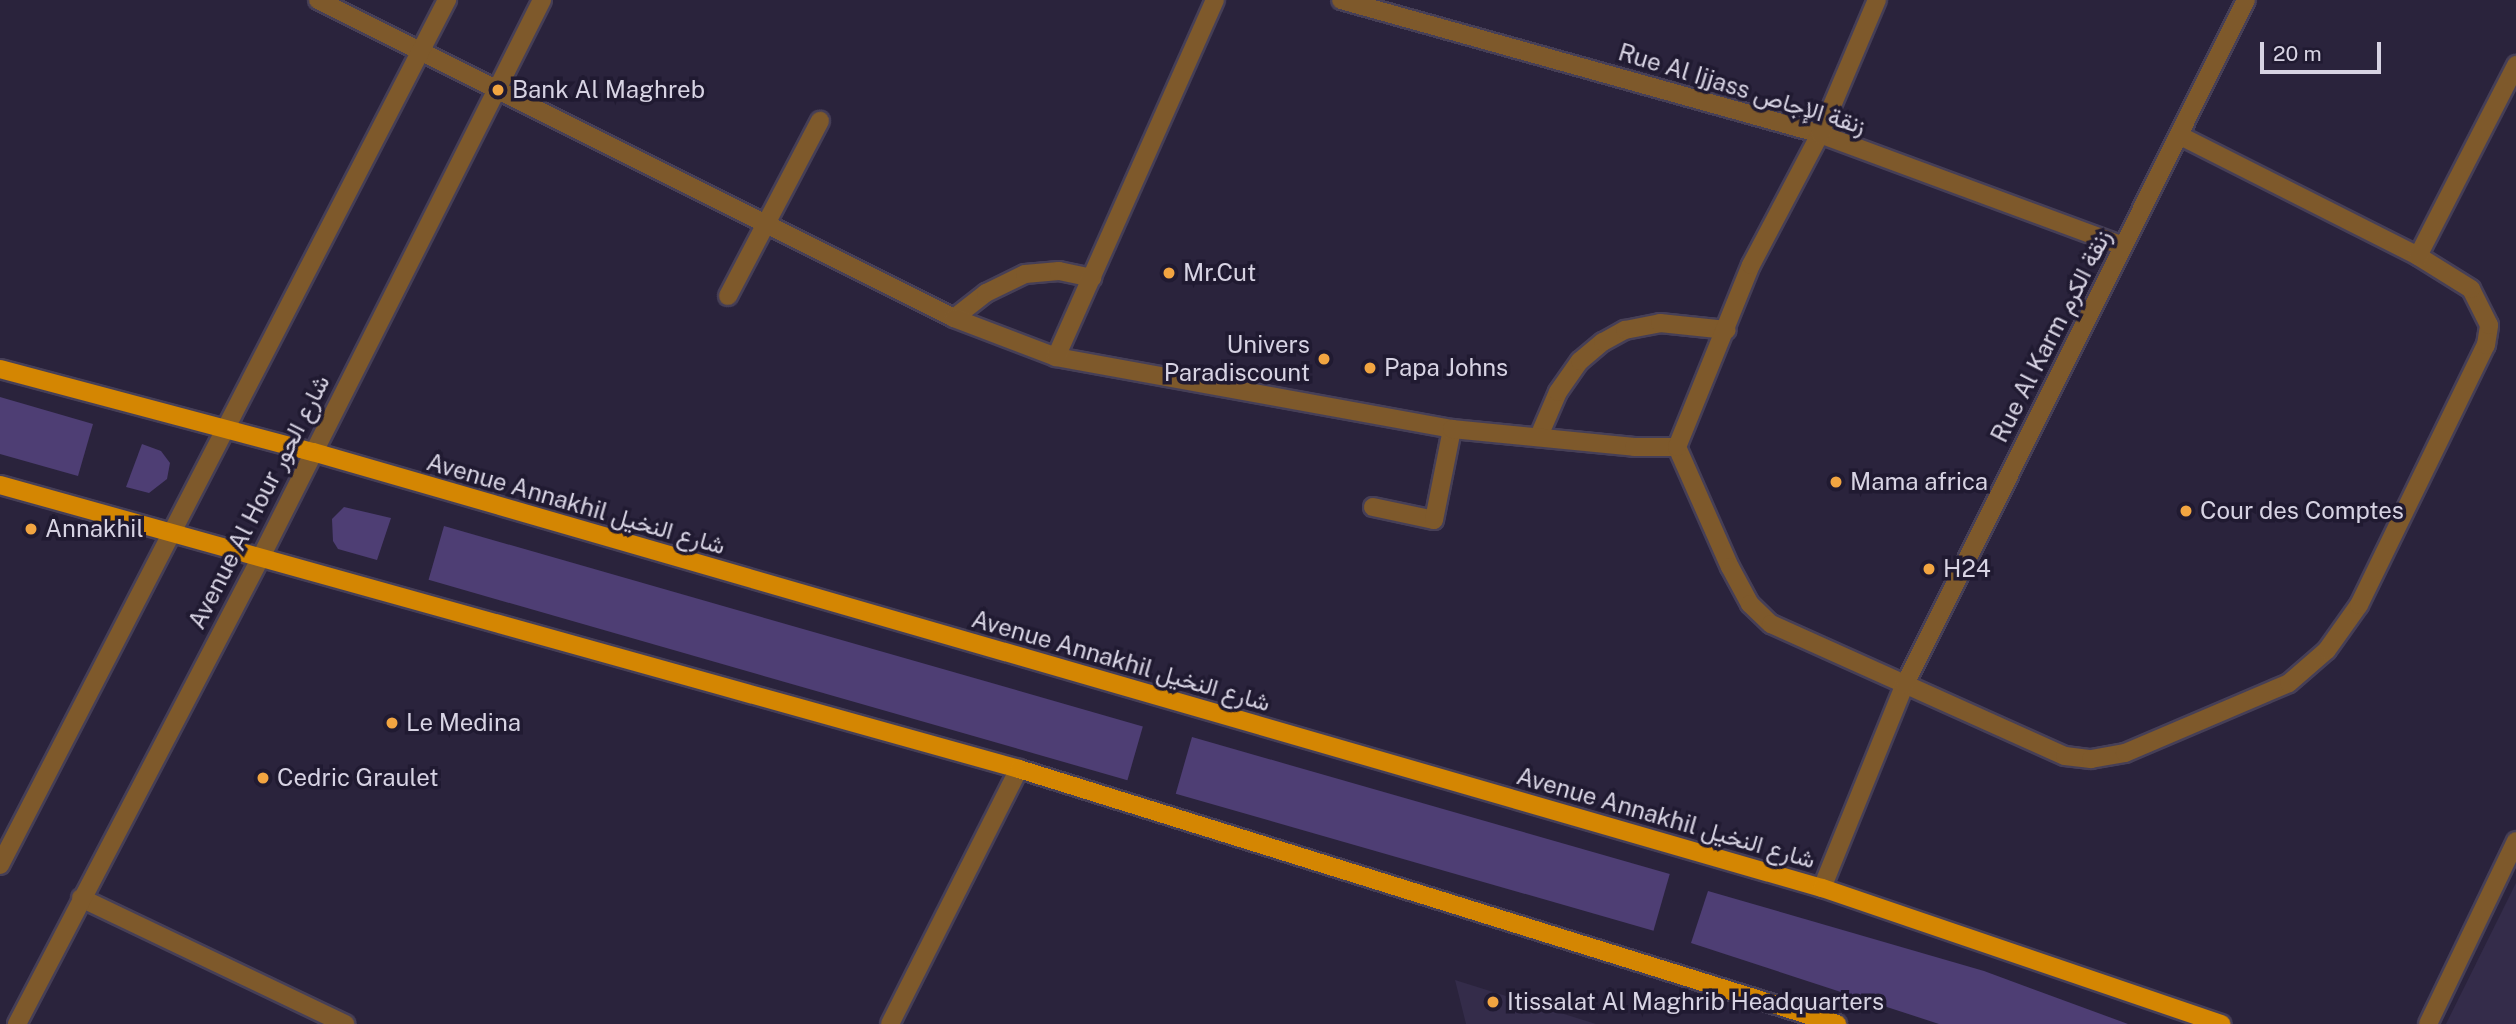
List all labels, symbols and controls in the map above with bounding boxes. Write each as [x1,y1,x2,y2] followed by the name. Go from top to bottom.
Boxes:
[2264,28,2385,72] scale bar
[1615,38,1869,140] street label: Rue Al Ijjass زنقة الإجاص
[2273,41,2322,66] text: 20 m
[512,76,705,104] place label: Bank Al Maghreb
[490,82,506,98] marker: Bank Al Maghreb
[1985,225,2117,447] street label: Rue Al Karm زنقة الكرم
[1183,259,1256,287] place label: Mr.Cut
[1161,265,1177,281] marker: Mr.Cut
[1164,331,1310,387] place label: Univers Paradiscount
[1316,351,1332,367] marker: Univers Paradiscount
[1384,354,1508,382] place label: Papa Johns
[1362,360,1378,376] marker: Papa Johns
[182,370,336,634] street label: Avenue Al Hour شارع الحور
[423,448,729,560] street label: Avenue Annakhil شارع النخيل
[1850,468,1988,496] place label: Mama africa
[1828,474,1844,490] marker: Mama africa
[2200,497,2404,525] place label: Cour des Comptes
[2178,503,2194,519] marker: Cour des Comptes
[45,515,144,543] place label: Annakhil
[23,521,39,537] marker: Annakhil
[1943,555,1991,583] place label: H24
[1921,561,1937,577] marker: H24
[968,605,1274,717] street label: Avenue Annakhil شارع النخيل
[406,709,521,737] place label: Le Medina
[384,715,400,731] marker: Le Medina
[1513,762,1819,874] street label: Avenue Annakhil شارع النخيل
[277,764,439,792] place label: Cedric Graulet
[255,770,271,786] marker: Cedric Graulet
[1507,988,1884,1016] place label: Itissalat Al Maghrib Headquarters
[1485,994,1501,1010] marker: Itissalat Al Maghrib Headquarters

